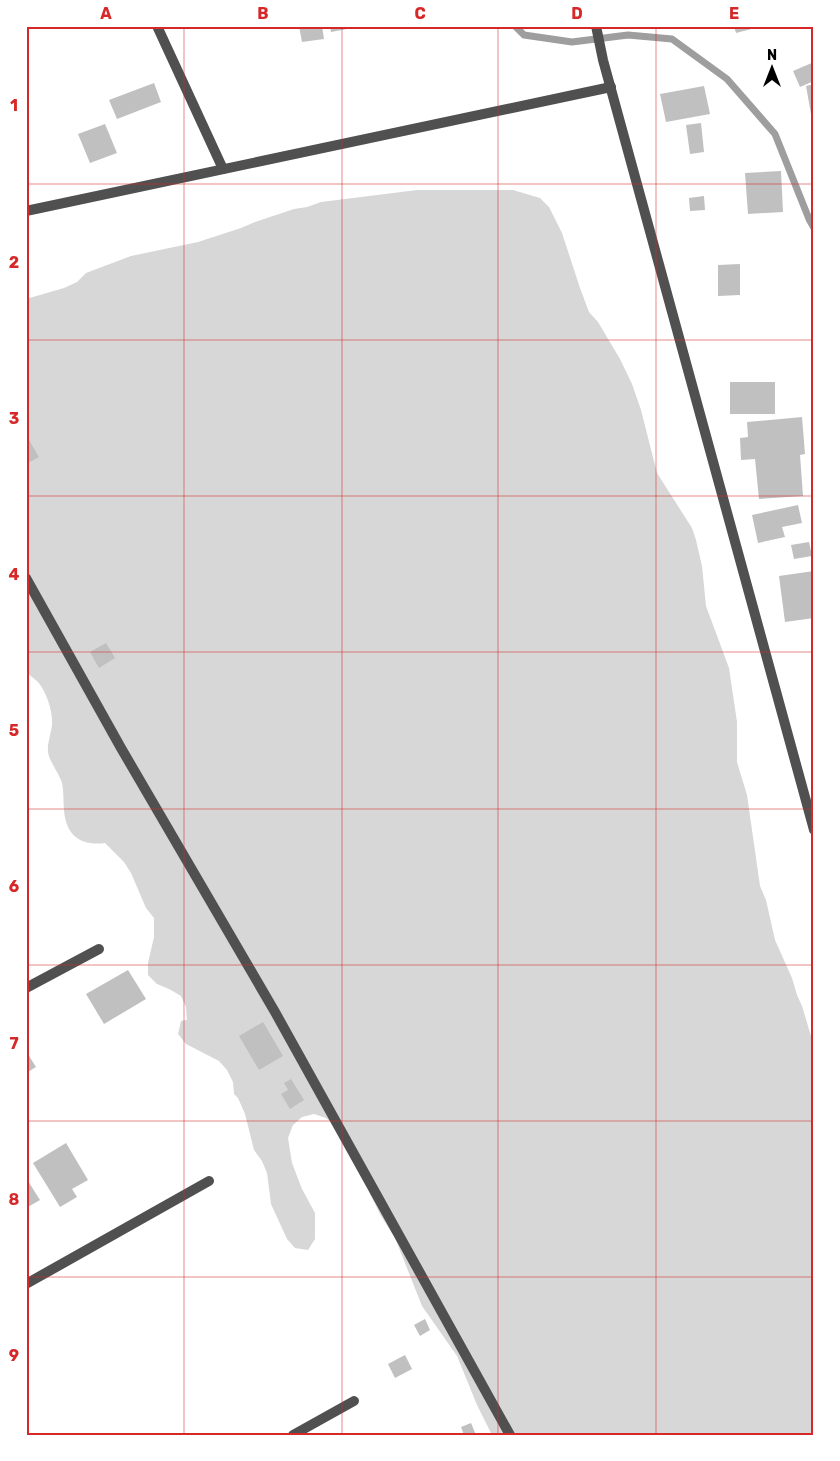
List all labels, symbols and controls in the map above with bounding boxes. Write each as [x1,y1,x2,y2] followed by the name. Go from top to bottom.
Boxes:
[100,4,112,23] text: A
[257,4,269,23] text: B
[414,4,426,23] text: C
[571,4,583,23] text: D
[729,4,739,23] text: E
[748,42,798,92] north arrow
[767,47,777,64] text: N
[10,96,18,115] text: 1
[9,253,19,272] text: 2
[9,409,19,428] text: 3
[9,565,20,584] text: 4
[9,721,19,740] text: 5
[9,877,19,896] text: 6
[9,1034,19,1053] text: 7
[9,1190,20,1209] text: 8
[9,1346,19,1365] text: 9

